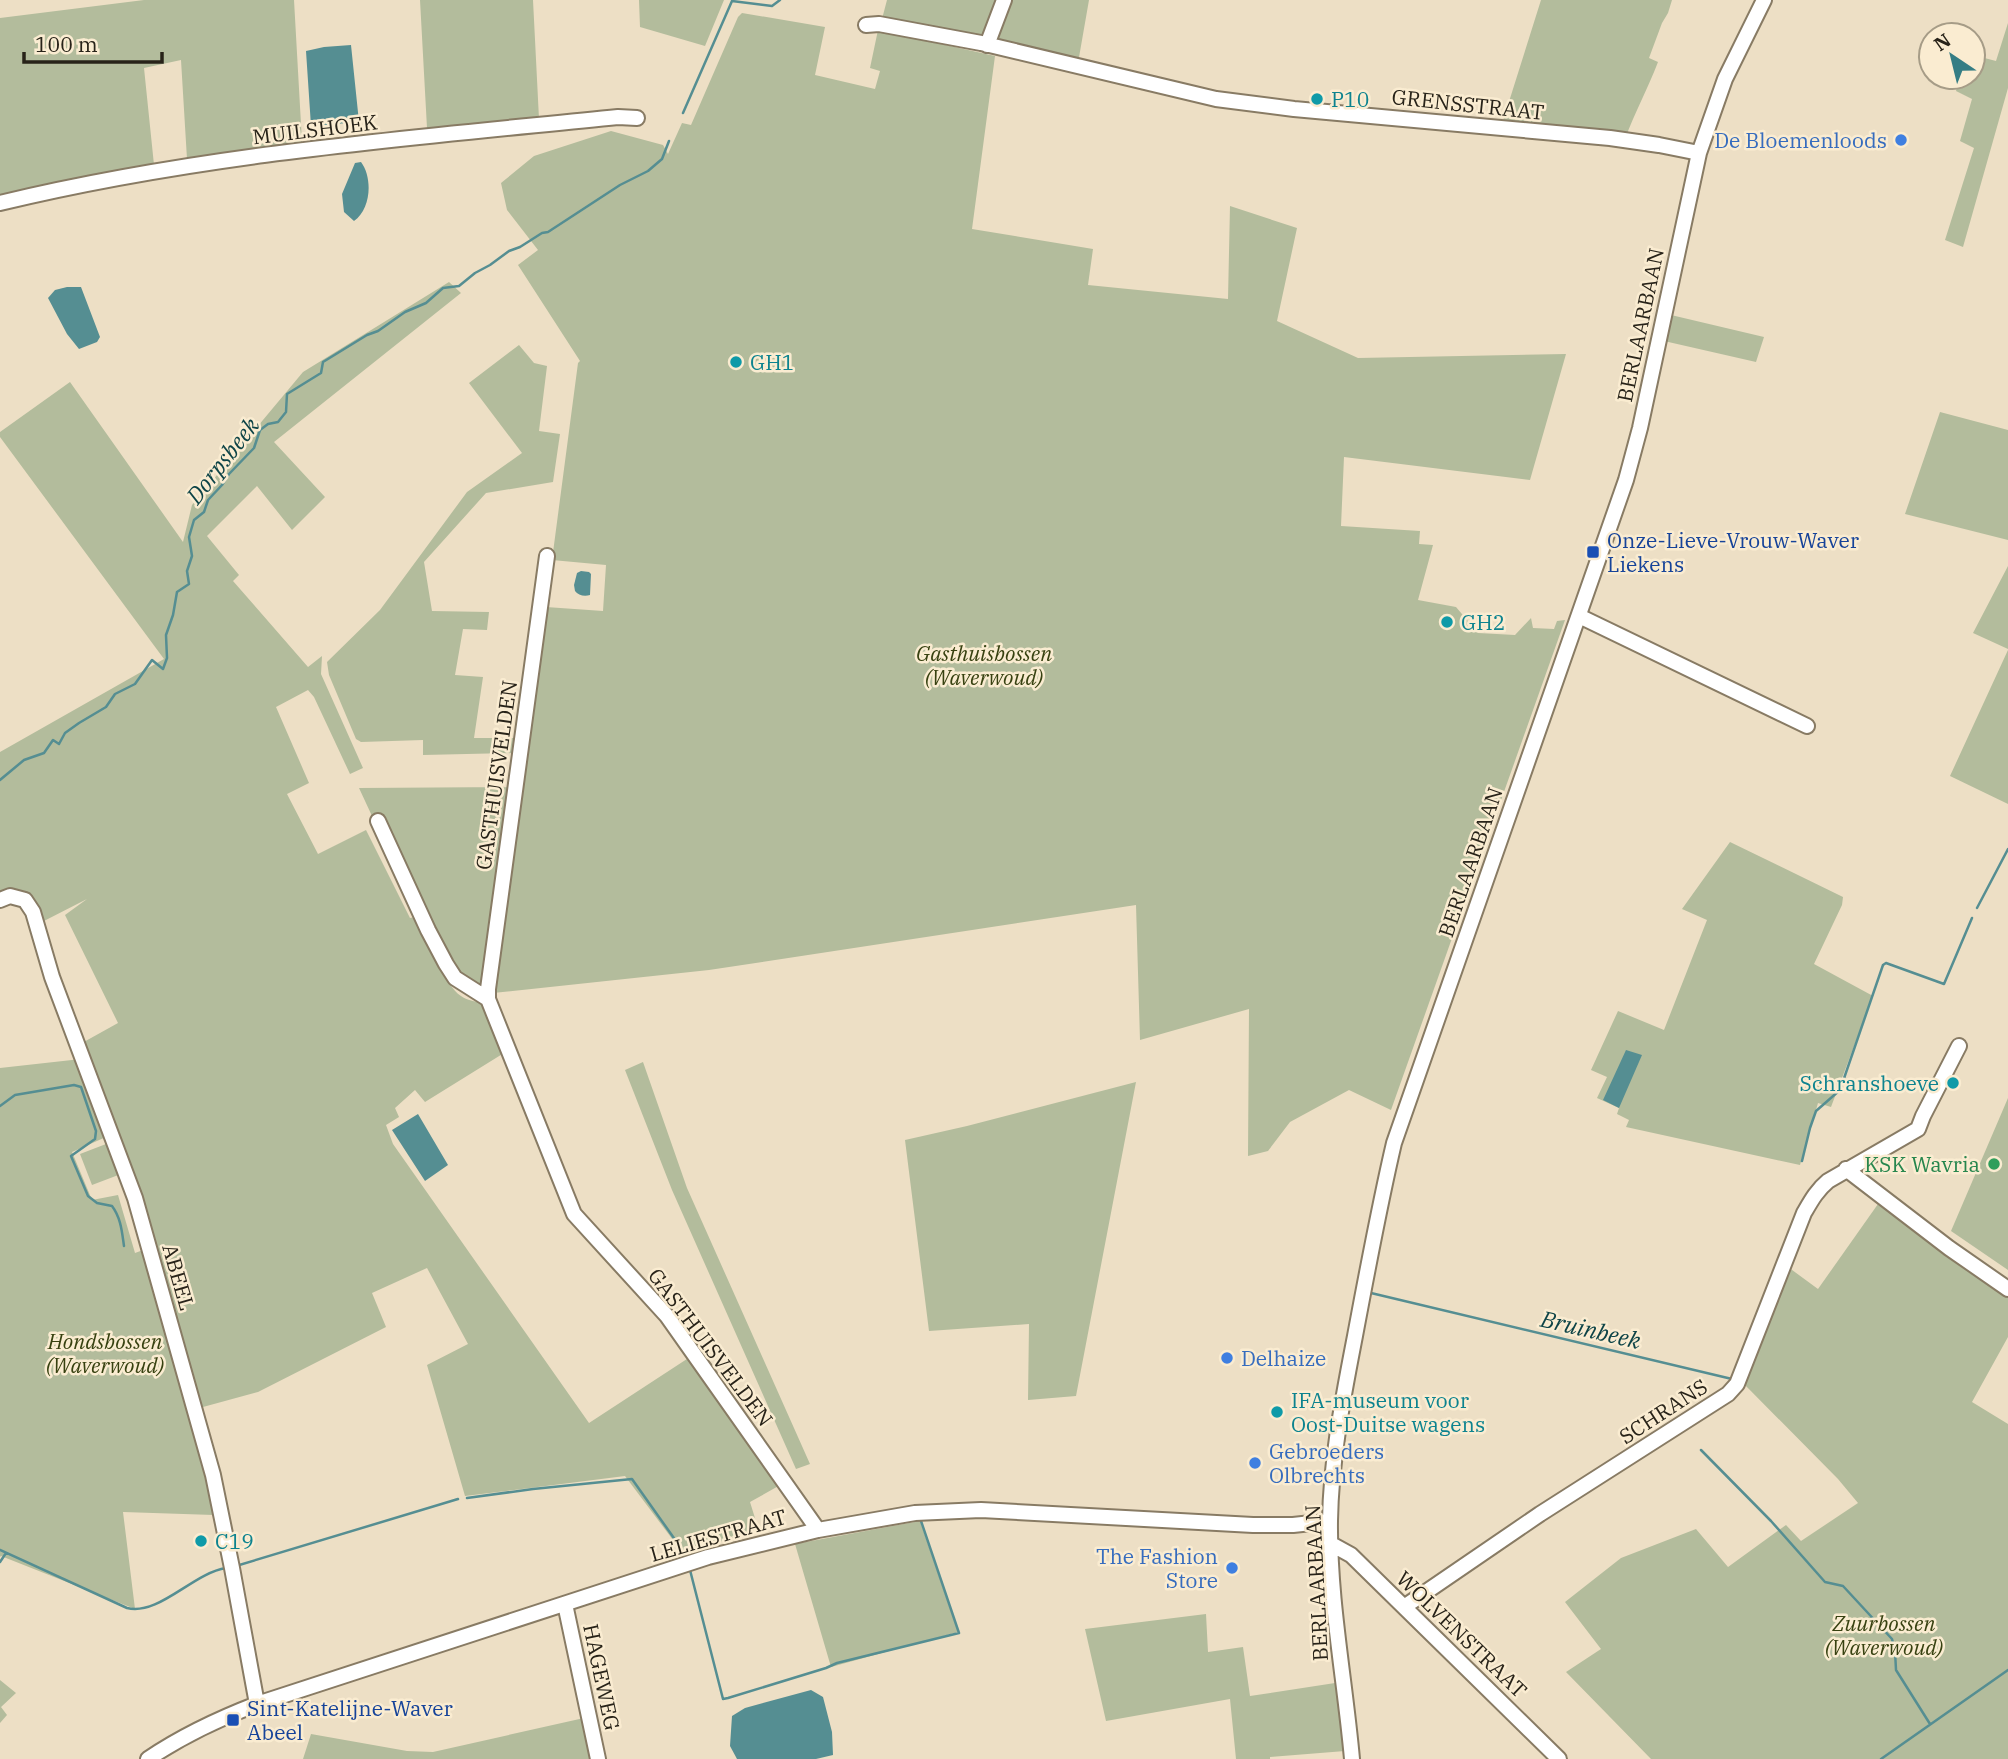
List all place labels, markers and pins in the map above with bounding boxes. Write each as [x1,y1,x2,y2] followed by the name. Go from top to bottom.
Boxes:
[1331,85,1369,113] place label: P10
[1309,91,1325,107] marker: P10
[1714,126,1887,154] place label: De Bloemenloods
[1893,132,1909,148] marker: De Bloemenloods
[750,348,794,376] place label: GH1
[728,354,744,370] marker: GH1
[1607,526,1860,578] place label: Onze-Lieve-Vrouw-Waver Liekens
[1585,544,1601,560] marker: Onze-Lieve-Vrouw-Waver Liekens
[1461,608,1505,636] place label: GH2
[1439,614,1455,630] marker: GH2
[1800,1069,1939,1097] place label: Schranshoeve
[1945,1075,1961,1091] marker: Schranshoeve
[1864,1150,1980,1178] place label: KSK Wavria
[1986,1156,2002,1172] marker: KSK Wavria
[1241,1344,1326,1372] place label: Delhaize
[1219,1350,1235,1366] marker: Delhaize
[1291,1386,1485,1438] place label: IFA-museum voor Oost-Duitse wagens
[1269,1404,1285,1420] marker: IFA-museum voor Oost-Duitse wagens
[1269,1437,1384,1489] place label: Gebroeders Olbrechts
[1247,1455,1263,1471] marker: Gebroeders Olbrechts
[215,1527,254,1555] place label: C19
[193,1533,209,1549] marker: C19
[1096,1542,1218,1594] place label: The Fashion Store
[1224,1560,1240,1576] marker: The Fashion Store
[247,1694,453,1746] place label: Sint-Katelijne-Waver Abeel
[225,1712,241,1728] marker: Sint-Katelijne-Waver Abeel

